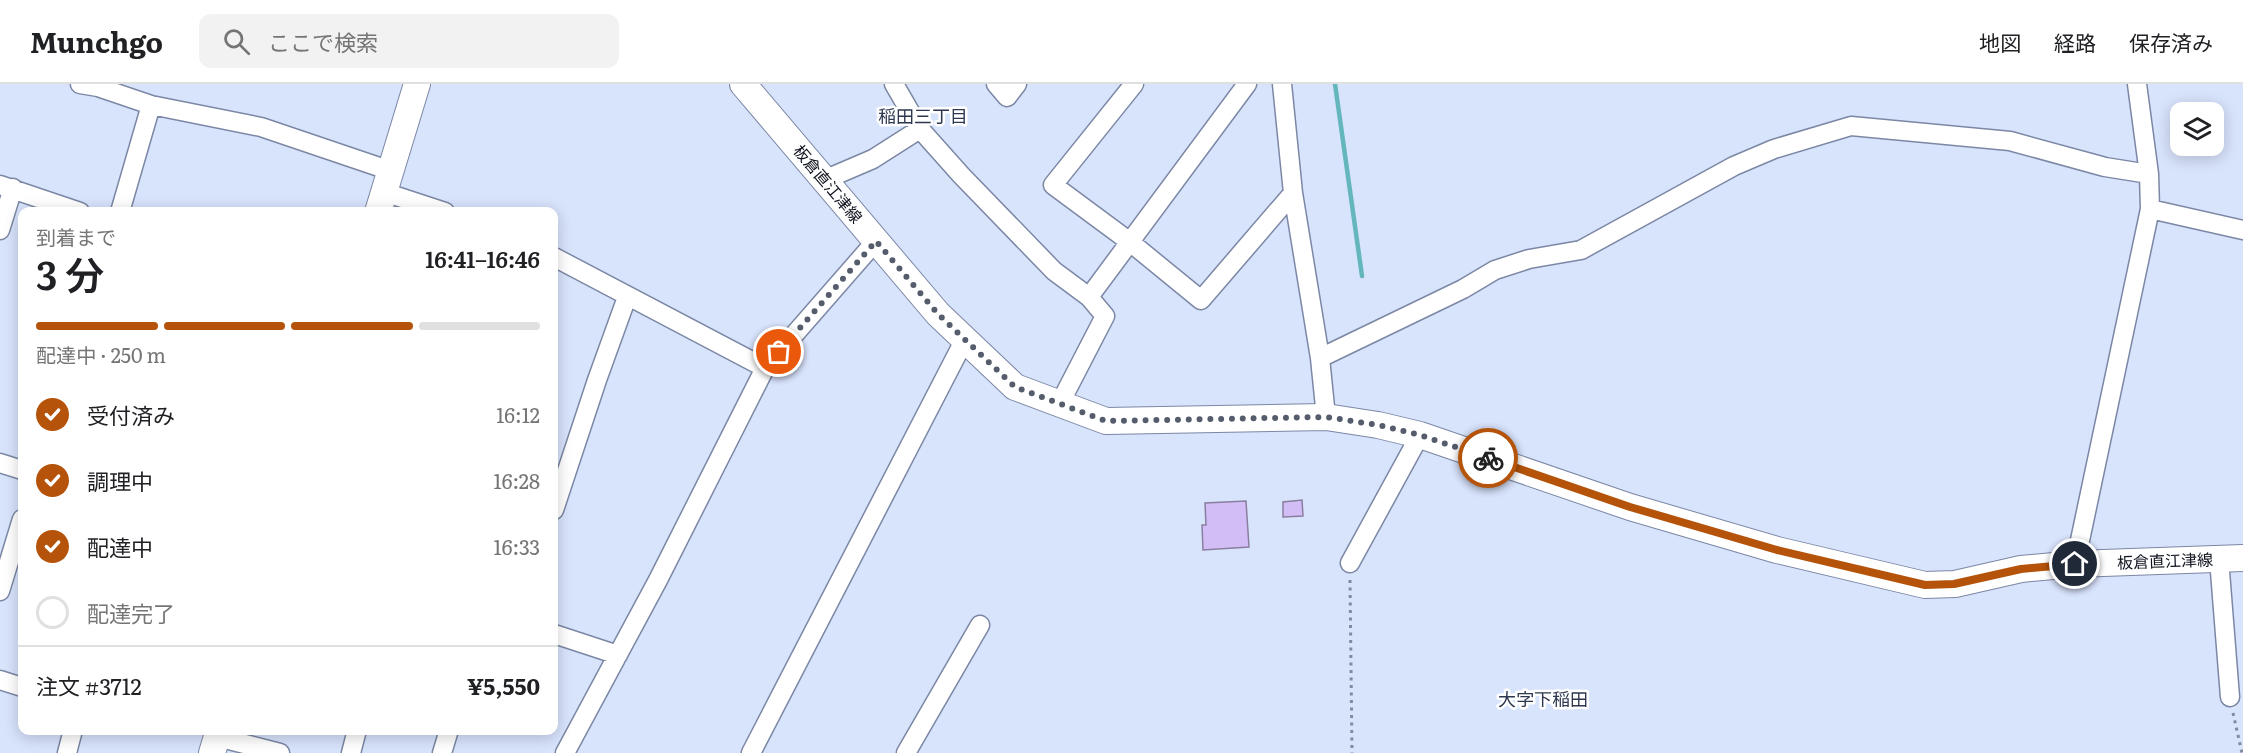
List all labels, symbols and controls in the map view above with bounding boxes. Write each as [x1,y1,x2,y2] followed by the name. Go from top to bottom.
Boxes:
[199,14,619,68] search box
[30,20,163,62] text: Munchgo
[220,25,253,58] icon: search
[268,25,378,58] text: ここで検索
[1979,26,2021,57] text: 地図
[2054,26,2096,57] text: 経路
[2129,26,2213,57] text: 保存済み
[878,102,968,129] district label: 稲田三丁目
[2170,102,2224,156] map controls
[2170,102,2224,156] button: layers
[789,139,869,228] street label: 板倉直江津線
[36,221,116,251] text: 到着まで
[425,242,540,275] text: 16:41–16:46
[36,244,104,302] text: 3 分
[753,326,804,377] pin
[762,335,795,368] icon: bag
[36,339,166,369] text: 配達中 · 250 m
[36,398,69,431] icon: check
[87,398,175,431] text: 受付済み
[496,399,540,429] text: 16:12
[1458,428,1518,488] courier
[1472,442,1505,475] icon: bike
[36,464,69,497] icon: check
[87,464,153,497] text: 調理中
[494,465,540,495] text: 16:28
[36,530,69,563] icon: check
[87,530,153,563] text: 配達中
[494,531,540,561] text: 16:33
[2049,538,2100,589] pin
[2117,546,2213,574] street label: 板倉直江津線
[2058,547,2091,580] icon: home
[87,596,175,629] text: 配達完了
[36,669,142,702] text: 注文 #3712
[467,669,540,702] text: ¥5,550
[1498,685,1588,712] district label: 大字下稲田

